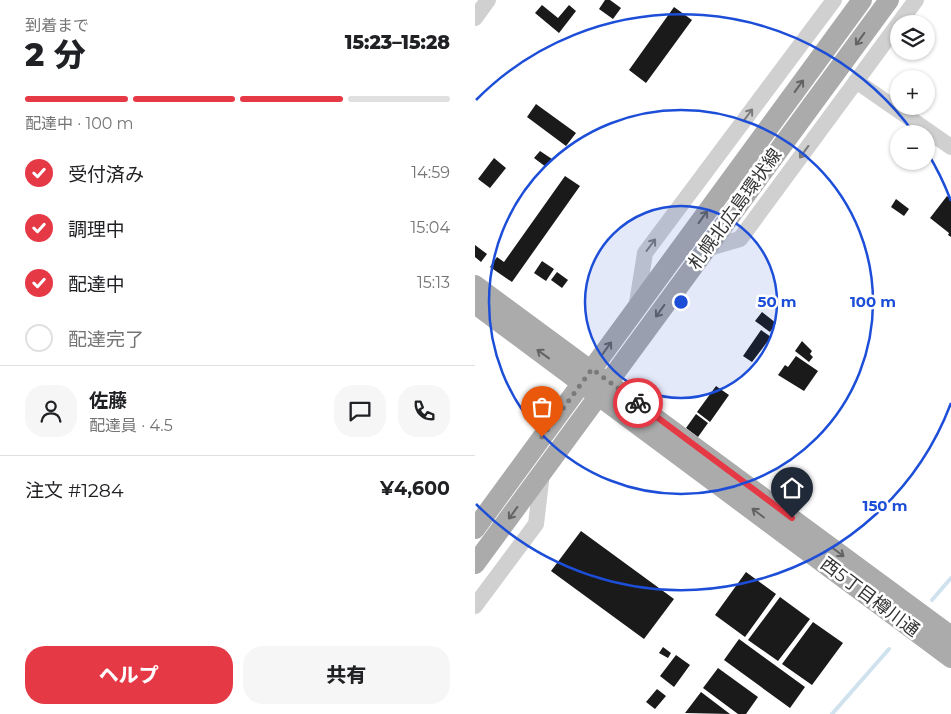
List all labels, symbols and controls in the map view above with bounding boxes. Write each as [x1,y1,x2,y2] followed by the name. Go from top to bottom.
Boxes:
[890,15,935,170] map controls
[890,15,935,60] button: layers
[25,16,89,35] text: 到着まで
[345,31,450,54] text: 15:23–15:28
[855,32,865,46] one-way arrow
[25,35,85,74] text: 2 分
[890,70,935,115] button: +
[794,79,804,93] one-way arrow
[743,108,753,122] one-way arrow
[25,114,134,133] text: 配達中 · 100 m
[890,125,935,170] button: −
[684,144,786,274] street label: 札幌北広島環状線
[799,145,809,159] one-way arrow
[25,159,53,187] icon: check
[68,163,144,186] text: 受付済み
[411,163,450,182] text: 14:59
[698,210,708,224] one-way arrow
[25,214,53,242] icon: check
[68,218,125,241] text: 調理中
[411,218,450,237] text: 15:04
[646,238,656,252] one-way arrow
[25,269,53,297] icon: check
[68,273,125,296] text: 配達中
[417,273,450,292] text: 15:13
[757,292,797,311] text: 50 m
[850,292,896,311] text: 100 m
[672,293,690,311] centre of rings
[655,304,665,318] one-way arrow
[68,328,144,351] text: 配達完了
[602,341,612,355] one-way arrow
[536,349,550,359] one-way arrow
[613,378,663,428] courier
[25,385,77,437] button: person
[334,385,386,437] button: chat
[398,385,450,437] button: phone
[521,386,563,437] pin
[89,389,127,412] text: 佐藤
[624,389,652,417] icon: bike
[528,393,556,421] icon: bag
[89,416,173,435] text: 配達員 · 4.5
[771,467,813,518] pin
[778,474,806,502] icon: home
[380,477,450,500] text: ¥4,600
[25,479,124,502] text: 注文 #1284
[863,496,907,515] text: 150 m
[507,506,518,519] one-way arrow
[752,508,765,519] one-way arrow
[831,547,844,558] one-way arrow
[816,553,924,641] street label: 西5丁目樽川通
[25,646,233,704] button: ヘルプ
[243,646,450,704] button: 共有

